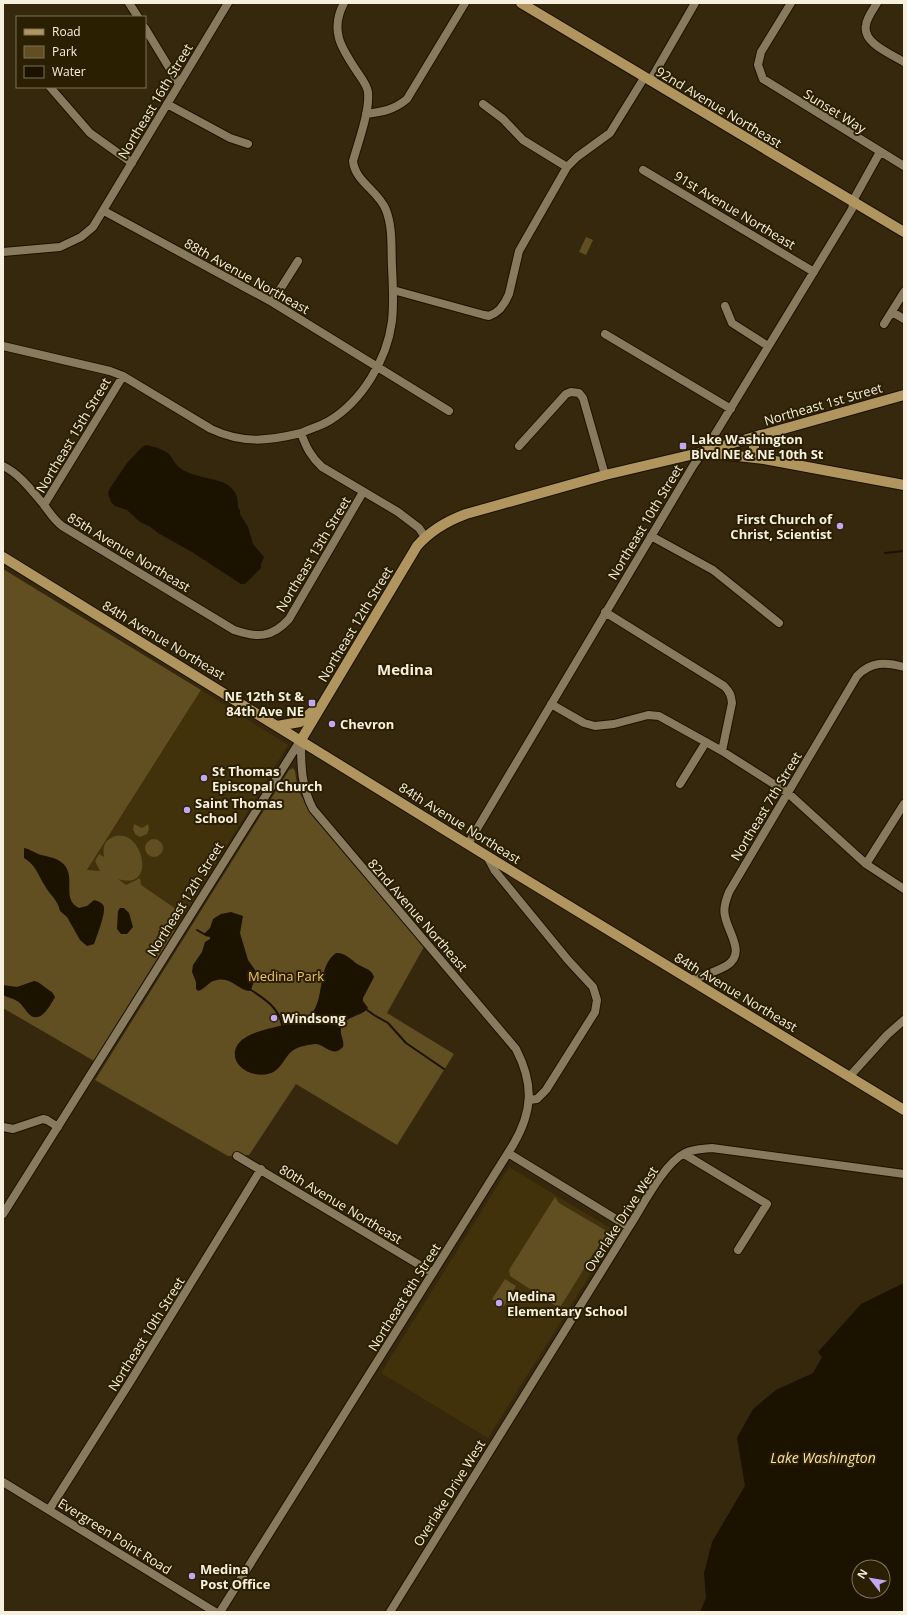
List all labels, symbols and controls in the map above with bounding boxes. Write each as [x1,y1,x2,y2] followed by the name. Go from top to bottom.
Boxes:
[16,16,146,88] legend
[52,23,81,40] text: Road
[113,40,197,162] street label: Northeast 16th Street
[52,43,78,60] text: Park
[653,62,786,152] street label: 92nd Avenue Northeast
[52,63,86,80] text: Water
[800,85,870,138] street label: Sunset Way
[671,167,799,254] street label: 91st Avenue Northeast
[181,234,313,318] street label: 88th Avenue Northeast
[31,374,115,496] street label: Northeast 15th Street
[762,378,885,429] street label: Northeast 1st Street
[691,430,824,463] place label: Lake Washington Blvd NE & NE 10th St
[678,441,688,451] marker: Lake Washington Blvd NE & NE 10th St
[603,461,687,583] street label: Northeast 10th Street
[271,493,355,615] street label: Northeast 13th Street
[64,508,194,596] street label: 85th Avenue Northeast
[730,510,833,543] place label: First Church of Christ, Scientist
[835,521,845,531] marker: First Church of Christ, Scientist
[313,563,397,685] street label: Northeast 12th Street
[99,596,229,684] street label: 84th Avenue Northeast
[377,659,433,679] district label: Medina
[224,687,304,720] place label: NE 12th St & 84th Ave NE
[307,698,317,708] marker: NE 12th St & 84th Ave NE
[340,715,394,733] place label: Chevron
[327,719,337,729] marker: Chevron
[726,748,806,864] street label: Northeast 7th Street
[212,762,323,795] place label: St Thomas Episcopal Church
[199,773,209,783] marker: St Thomas Episcopal Church
[396,778,525,868] street label: 84th Avenue Northeast
[195,794,283,827] place label: Saint Thomas School
[182,805,192,815] marker: Saint Thomas School
[143,838,228,959] street label: Northeast 12th Street
[364,855,472,975] street label: 82nd Avenue Northeast
[671,948,801,1036] street label: 84th Avenue Northeast
[248,967,324,985] park label: Medina Park
[282,1009,346,1027] place label: Windsong
[269,1013,279,1023] marker: Windsong
[276,1160,406,1248] street label: 80th Avenue Northeast
[580,1162,662,1275] street label: Overlake Drive West
[364,1239,445,1354] street label: Northeast 8th Street
[104,1273,189,1394] street label: Northeast 10th Street
[507,1287,628,1320] place label: Medina Elementary School
[494,1298,504,1308] marker: Medina Elementary School
[409,1436,489,1550] street label: Overlake Drive West
[770,1448,876,1467] water label: Lake Washington
[55,1494,175,1578] street label: Evergreen Point Road
[851,1559,891,1599] north arrow
[200,1560,271,1593] place label: Medina Post Office
[853,1566,871,1581] text: N
[187,1571,197,1581] marker: Medina Post Office

